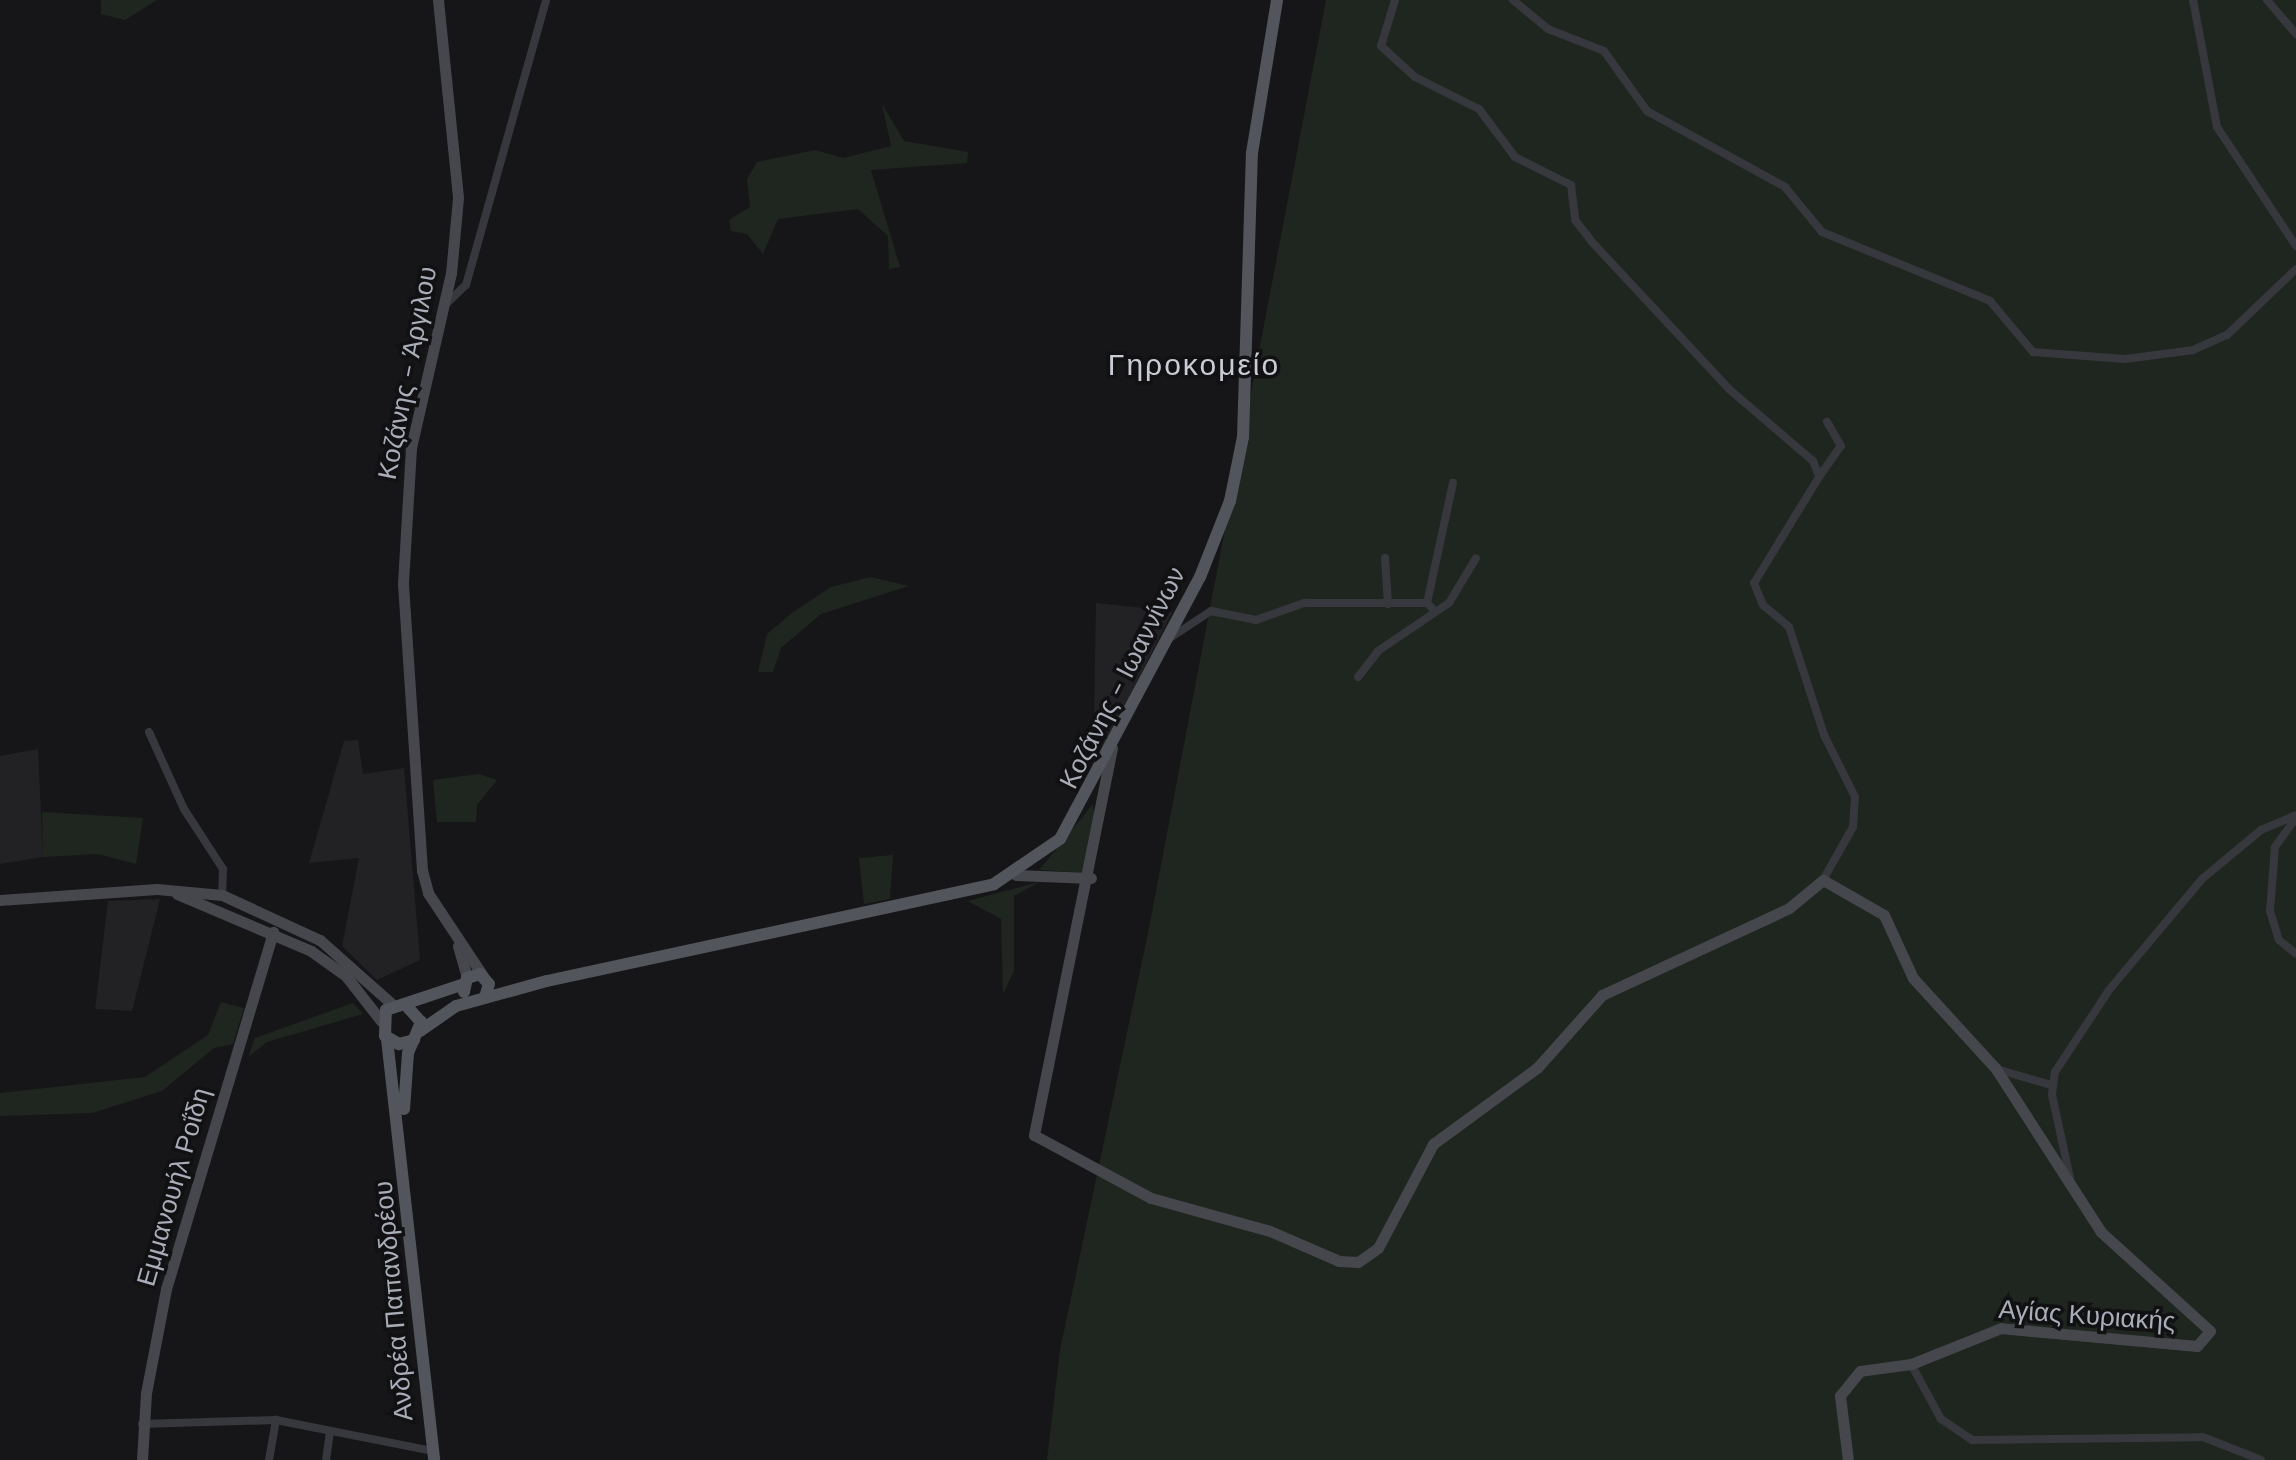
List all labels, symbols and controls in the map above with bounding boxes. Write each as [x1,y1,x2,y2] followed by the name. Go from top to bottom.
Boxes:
[372,264,444,482] street label: Κοζάνης - Άργιλου
[1108,347,1280,383] district label: Γηροκομείο
[1054,562,1192,794] street label: Κοζάνης - Ιωαννίνων
[131,1084,217,1290] street label: Εμμανουήλ Ροΐδη
[368,1180,420,1422] street label: Ανδρέα Παπανδρέου
[1997,1294,2177,1338] street label: Αγίας Κυριακής

